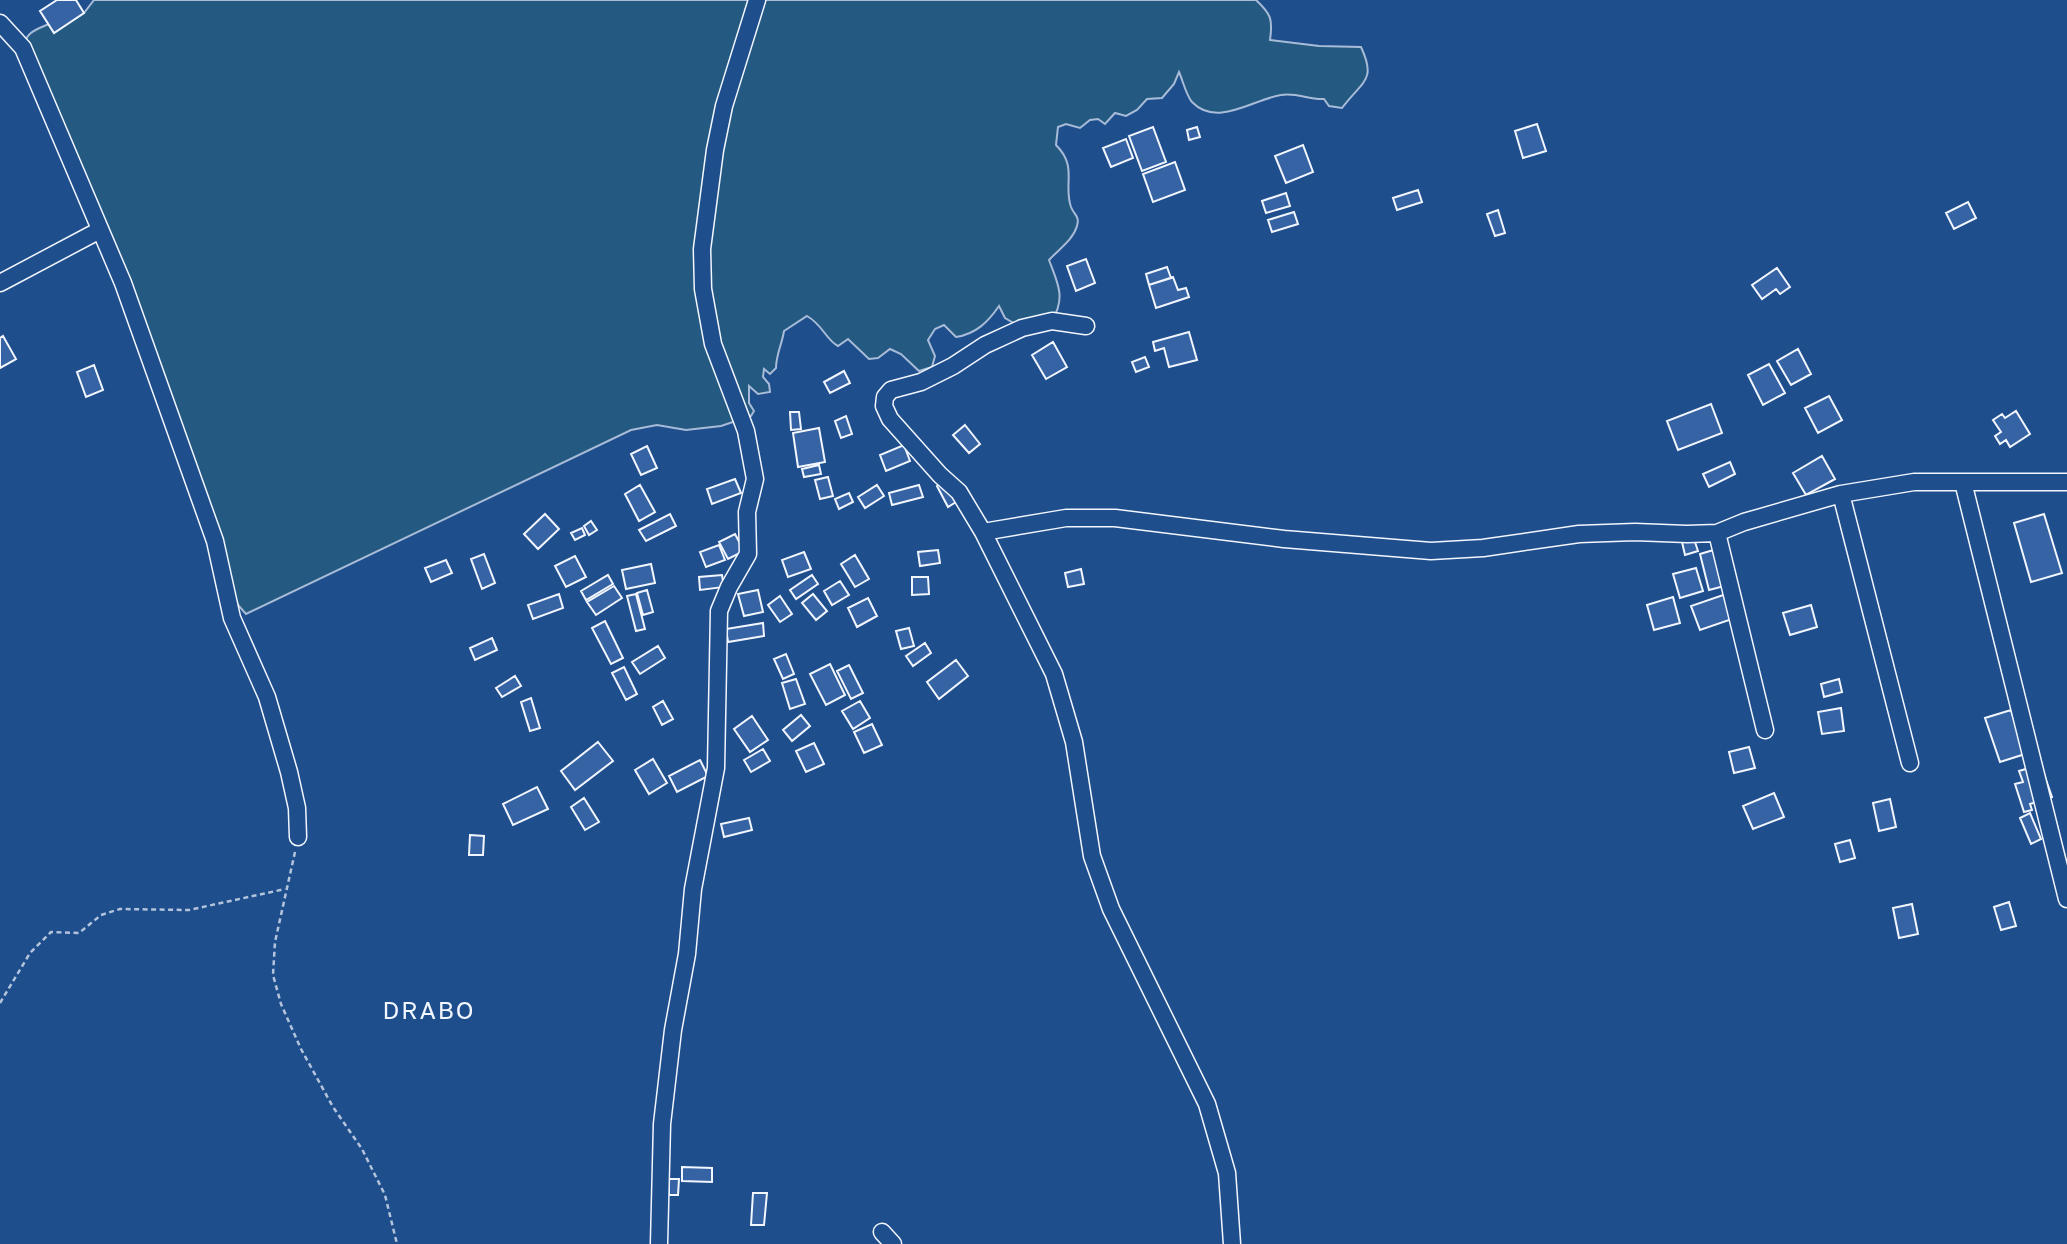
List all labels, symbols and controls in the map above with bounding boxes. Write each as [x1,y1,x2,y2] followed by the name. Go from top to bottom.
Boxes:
[383,995,475,1024] district label: DRABO

